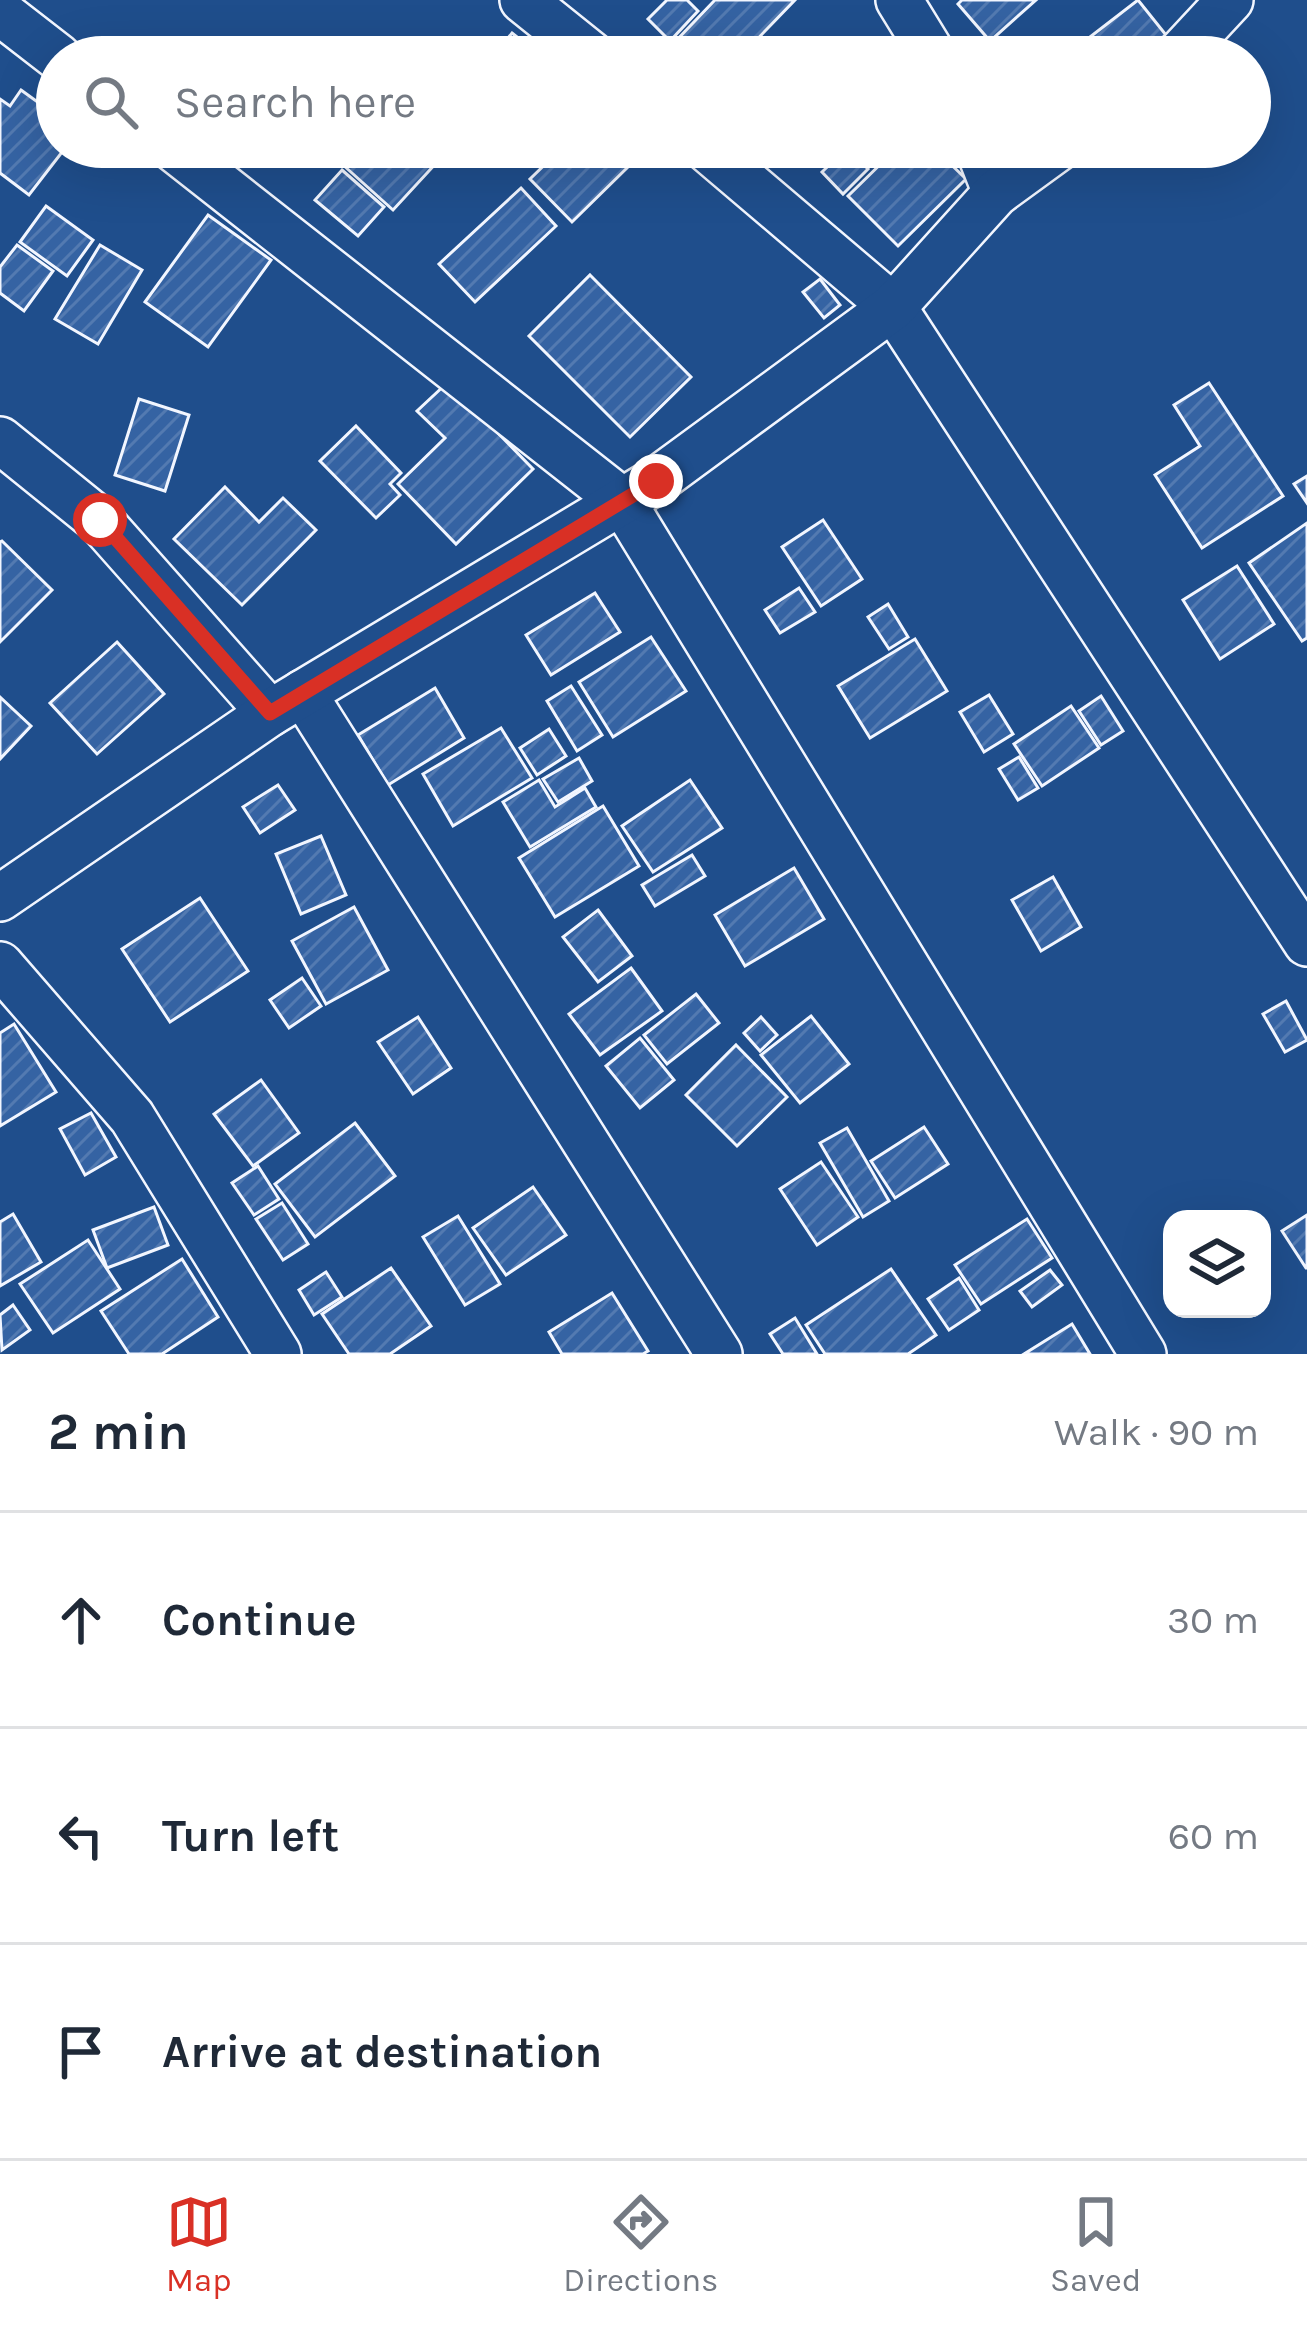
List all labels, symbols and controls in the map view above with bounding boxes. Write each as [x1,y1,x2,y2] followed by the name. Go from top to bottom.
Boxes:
[36,36,1271,168] search box
[78,69,144,135] icon: search
[174,76,416,128] text: Search here
[629,454,683,508] route end
[73,493,127,547] route start
[1163,1210,1271,1318] map controls
[1163,1210,1271,1318] button: layers
[48,1402,189,1462] text: 2 min
[1054,1409,1259,1455] text: Walk · 90 m
[48,1587,114,1653] icon: ahead
[162,1594,357,1646] text: Continue
[1167,1597,1259,1643] text: 30 m
[48,1803,114,1869] icon: left
[162,1810,339,1862] text: Turn left
[1168,1813,1259,1859] text: 60 m
[48,2019,114,2085] icon: arrive
[162,2026,602,2078] text: Arrive at destination
[166,2189,232,2299] tab: Map
[563,2189,718,2299] tab: Directions
[1050,2189,1141,2299] tab: Saved

